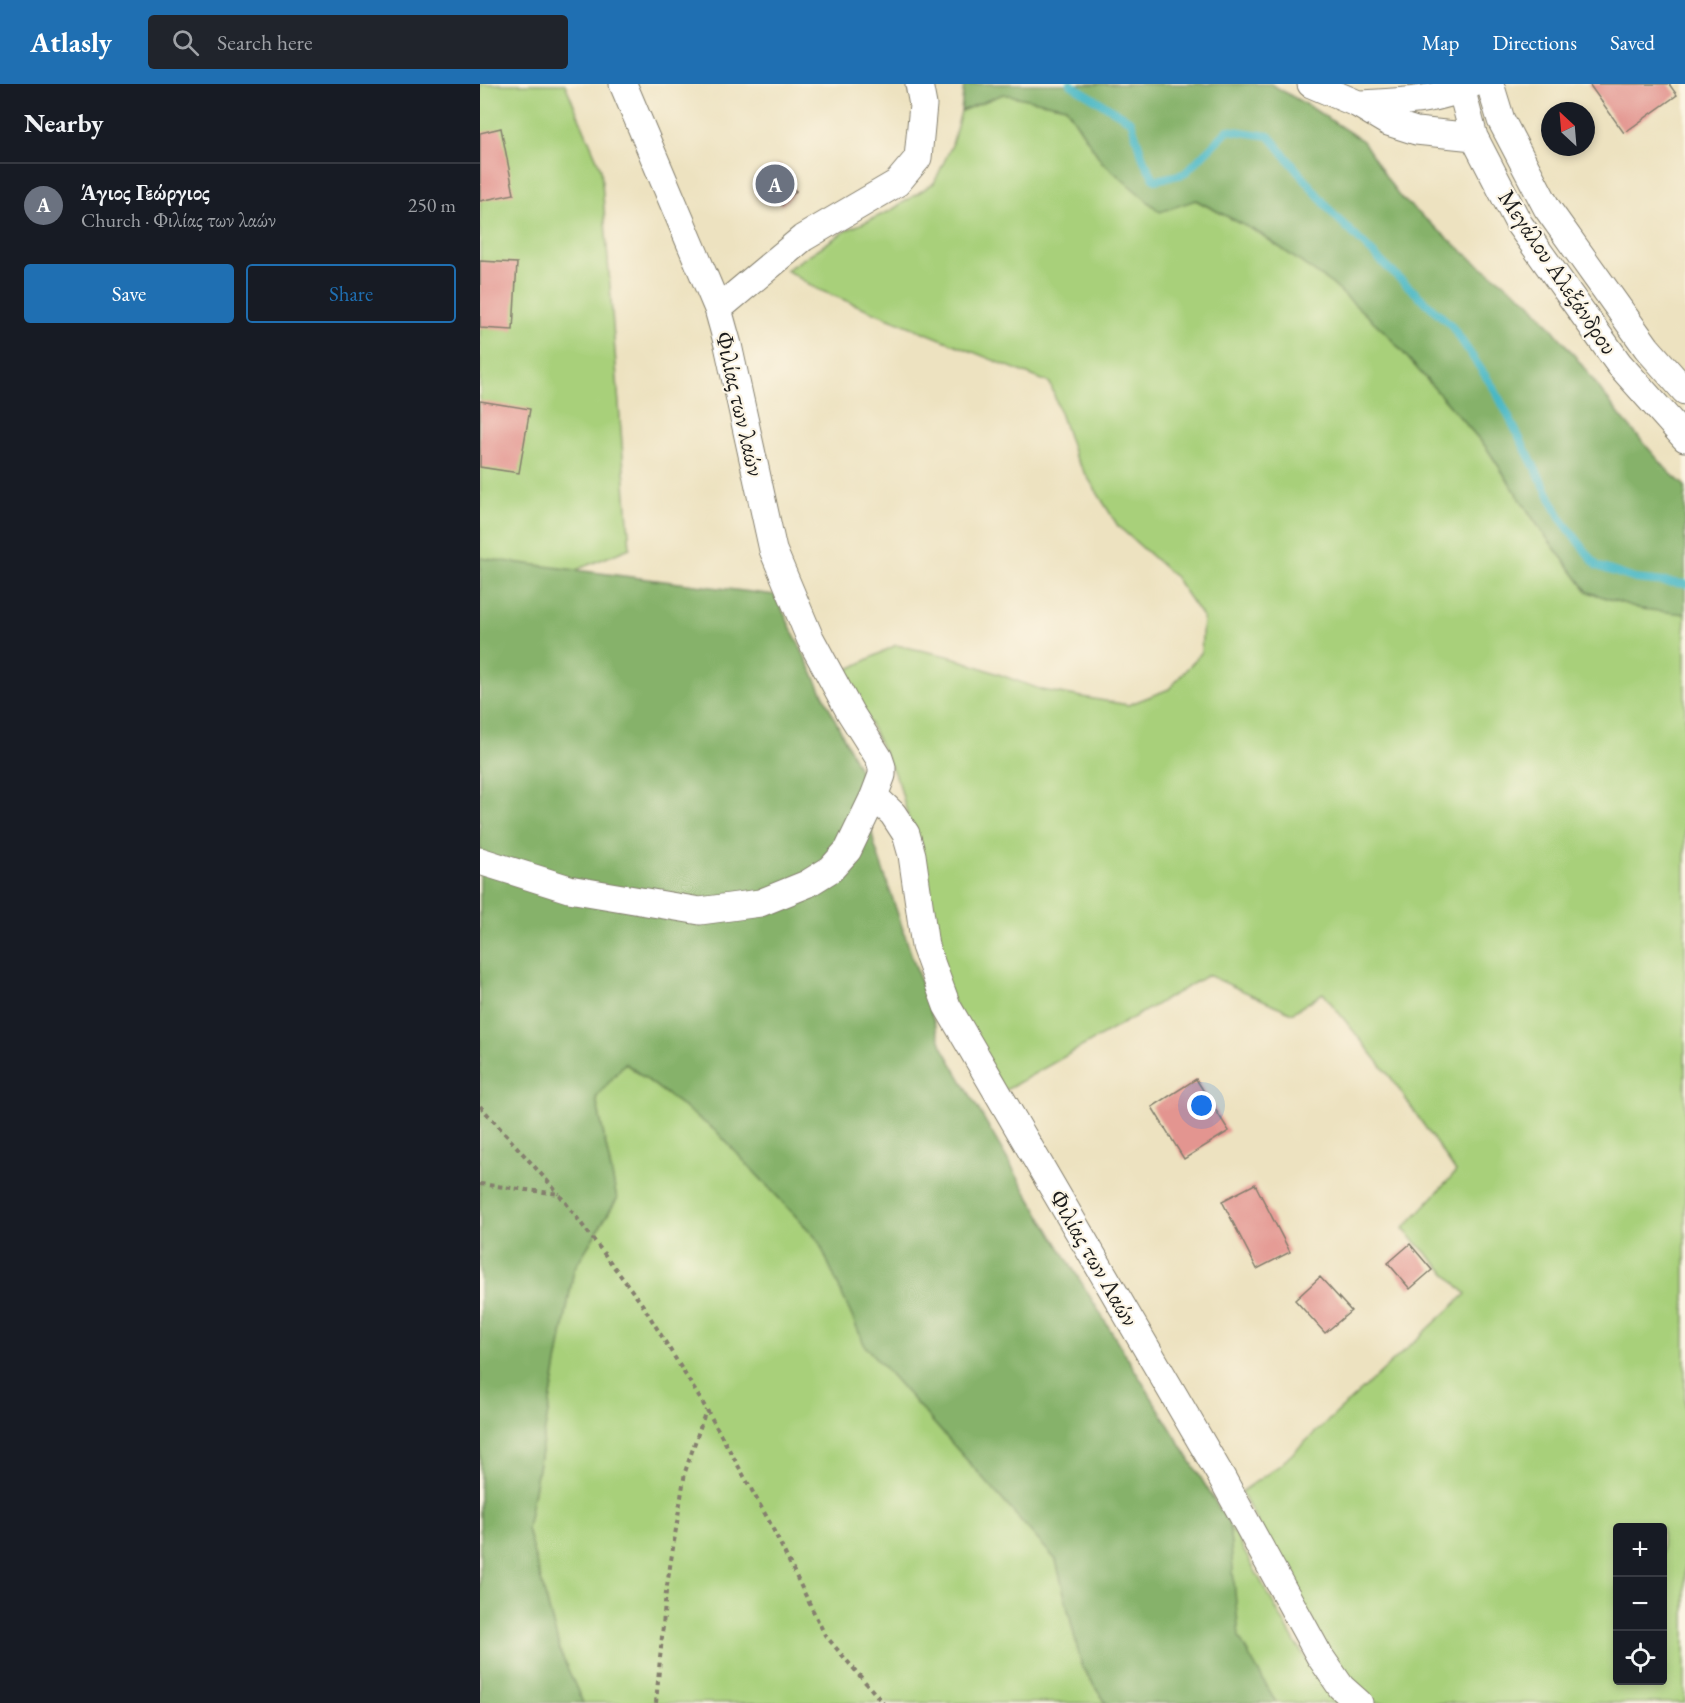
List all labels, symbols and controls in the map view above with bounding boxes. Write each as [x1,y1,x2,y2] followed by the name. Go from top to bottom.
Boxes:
[148,15,568,69] search box
[30,24,112,60] text: Atlasly
[169,26,202,59] icon: search
[217,28,313,57] text: Search here
[1422,29,1459,56] text: Map
[1492,29,1577,56] text: Directions
[1610,29,1655,56] text: Saved
[1541,102,1595,156] north arrow
[24,106,104,140] text: Nearby
[756,162,794,206] pin: A
[81,178,210,207] text: Άγιος Γεώργιος
[1492,183,1625,360] street label: Μεγάλου Αλεξάνδρου
[36,192,51,218] text: A
[408,192,456,218] text: 250 m
[81,207,276,233] text: Church · Φιλίας των λαών
[24,264,234,323] button: Save
[246,264,456,323] button: Share
[709,328,772,479] street label: Φιλίας των λαών
[1187,1091,1216,1120] your location
[1043,1184,1146,1332] street label: Φιλίας των Λαών
[1613,1523,1667,1685] map controls
[1613,1523,1667,1577] button: +
[1613,1577,1667,1631] button: −
[1613,1631,1667,1685] button: locate

